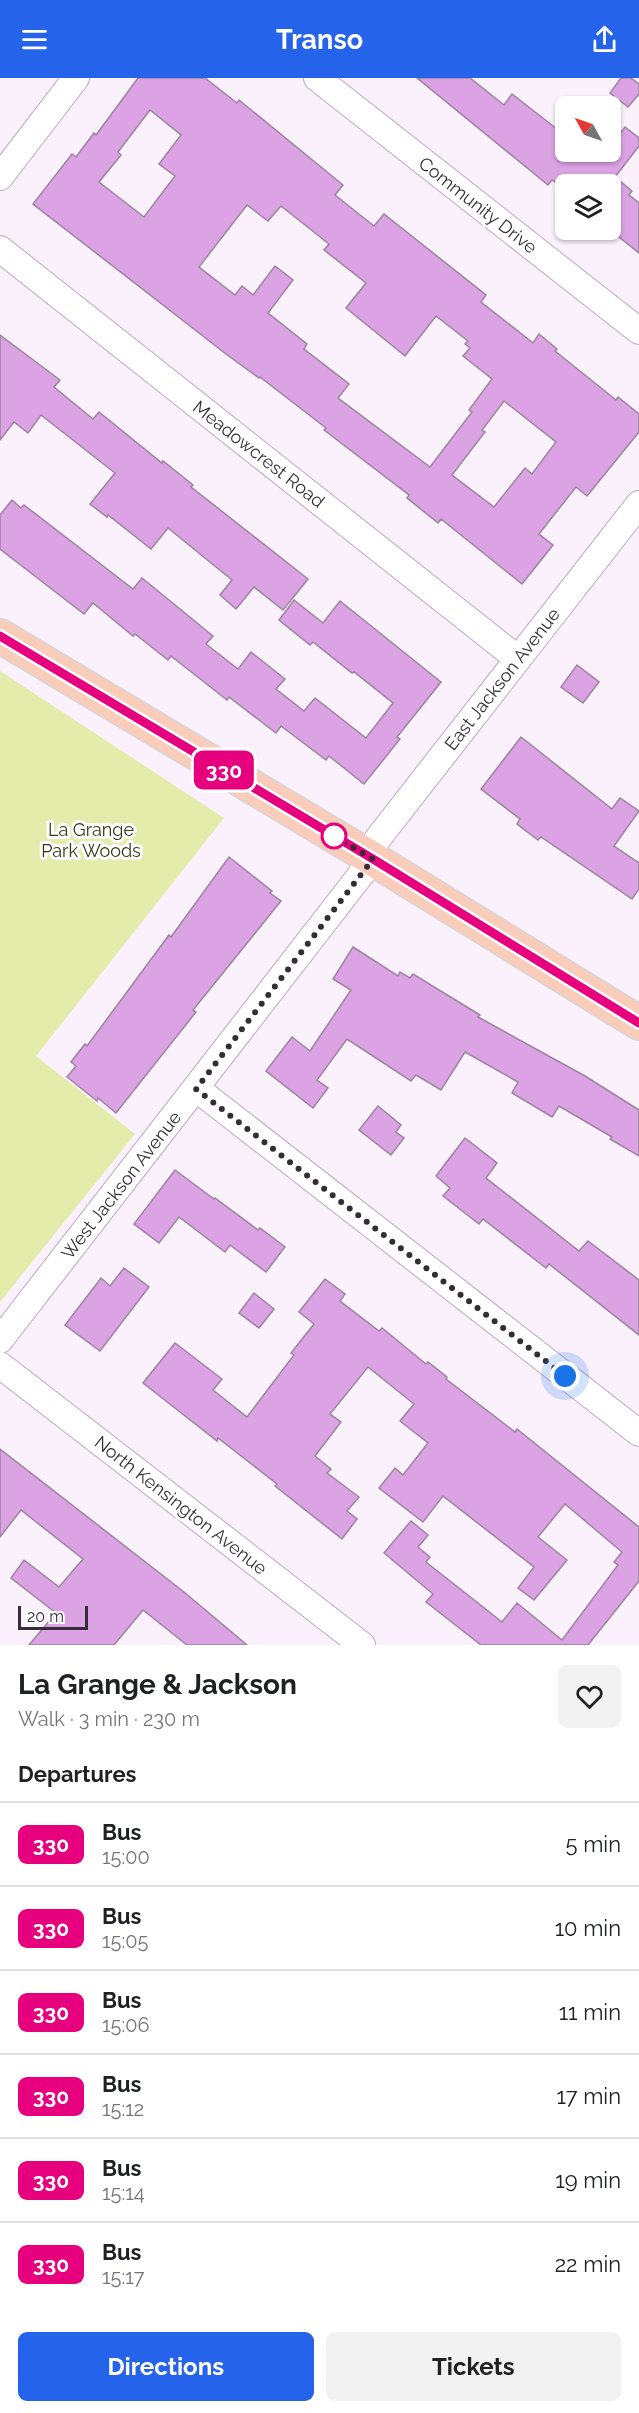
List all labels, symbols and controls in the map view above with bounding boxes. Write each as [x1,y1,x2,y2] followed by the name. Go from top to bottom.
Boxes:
[18,23,51,56] icon: menu
[588,23,621,56] icon: share
[276,24,363,55] text: Transo
[555,96,621,162] north arrow
[555,96,621,240] map controls
[415,152,542,258] street label: Community Drive
[555,174,621,240] button: layers
[189,396,329,512] street label: Meadowcrest Road
[440,603,564,754] street label: East Jackson Avenue
[190,750,258,790] line badge: 330
[206,758,242,783] text: 330
[41,819,141,861] park label: La Grange Park Woods
[321,823,347,849] unlabelled marker
[57,1107,186,1263] street label: West Jackson Avenue
[550,1361,580,1391] your location
[91,1431,272,1579] street label: North Kensington Avenue
[18,1603,88,1630] scale bar
[27,1607,64,1626] text: 20 m
[558,1665,621,1728] button: heart
[18,1668,297,1701] text: La Grange & Jackson
[18,1707,200,1731] text: Walk · 3 min · 230 m
[18,1761,136,1787] text: Departures
[102,1819,141,1845] text: Bus
[566,1831,621,1857] text: 5 min
[33,1832,69,1857] text: 330
[102,1845,150,1869] text: 15:00
[102,1903,141,1929] text: Bus
[555,1915,621,1941] text: 10 min
[33,1916,69,1941] text: 330
[102,1929,148,1953] text: 15:05
[102,1987,141,2013] text: Bus
[559,1999,621,2025] text: 11 min
[33,2000,69,2025] text: 330
[102,2013,150,2037] text: 15:06
[102,2071,141,2097] text: Bus
[556,2083,621,2109] text: 17 min
[33,2084,69,2109] text: 330
[102,2097,144,2121] text: 15:12
[102,2155,141,2181] text: Bus
[555,2167,621,2193] text: 19 min
[33,2168,69,2193] text: 330
[102,2181,145,2205] text: 15:14
[102,2239,141,2265] text: Bus
[555,2251,621,2277] text: 22 min
[33,2252,69,2277] text: 330
[102,2265,144,2289] text: 15:17
[18,2332,314,2401] button: Directions
[326,2332,621,2401] button: Tickets

